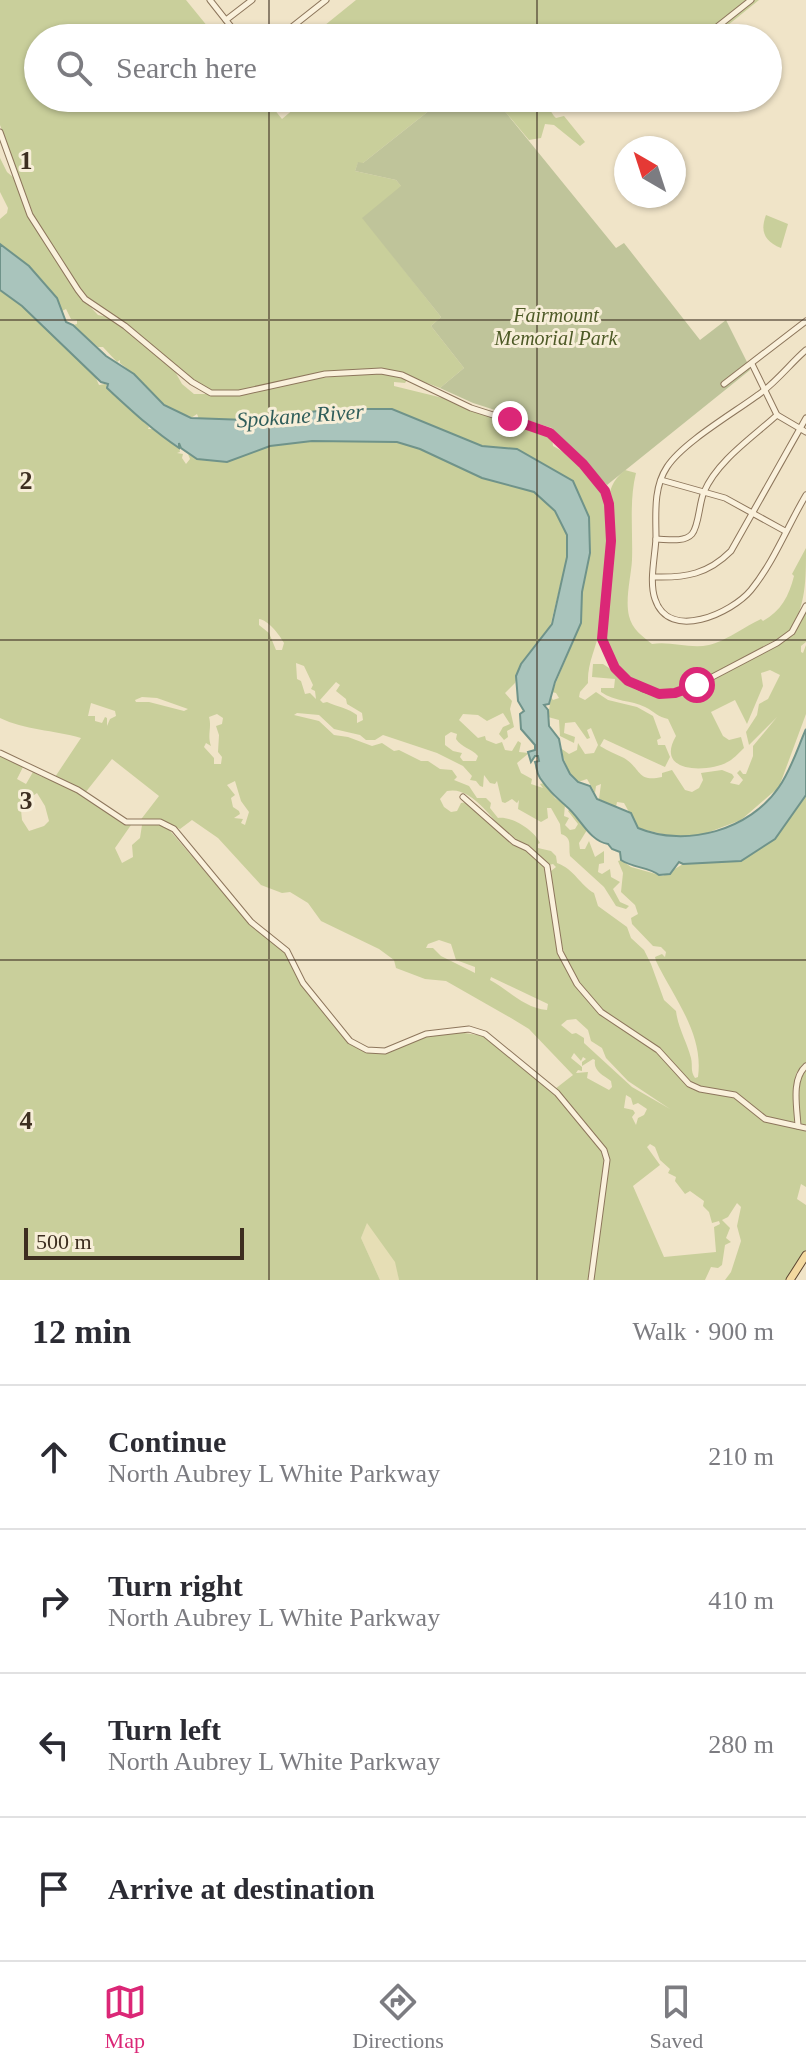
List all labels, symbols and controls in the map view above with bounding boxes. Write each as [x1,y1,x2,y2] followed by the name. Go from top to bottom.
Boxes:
[24,24,782,112] search box
[52,46,96,90] icon: search
[116,51,257,84] text: Search here
[614,136,686,208] north arrow
[20,146,33,175] text: 1
[494,304,618,349] park label: Fairmount Memorial Park
[235,399,365,432] water label: Spokane River
[492,401,528,437] route end
[20,466,33,495] text: 2
[679,667,715,703] route start
[20,786,33,815] text: 3
[20,1106,33,1135] text: 4
[24,1224,244,1260] scale bar
[36,1229,92,1254] text: 500 m
[32,1313,131,1350] text: 12 min
[632,1317,774,1346] text: Walk · 900 m
[108,1425,226,1458] text: Continue
[32,1435,76,1479] icon: ahead
[708,1442,774,1471] text: 210 m
[108,1459,440,1488] text: North Aubrey L White Parkway
[108,1569,243,1602] text: Turn right
[32,1579,76,1623] icon: right
[708,1586,774,1615] text: 410 m
[108,1603,440,1632] text: North Aubrey L White Parkway
[108,1713,221,1746] text: Turn left
[32,1723,76,1767] icon: left
[708,1730,774,1759] text: 280 m
[108,1747,440,1776] text: North Aubrey L White Parkway
[32,1867,76,1911] icon: arrive
[108,1872,375,1905] text: Arrive at destination
[103,1980,147,2054] tab: Map
[352,1980,444,2054] tab: Directions
[649,1980,703,2054] tab: Saved

